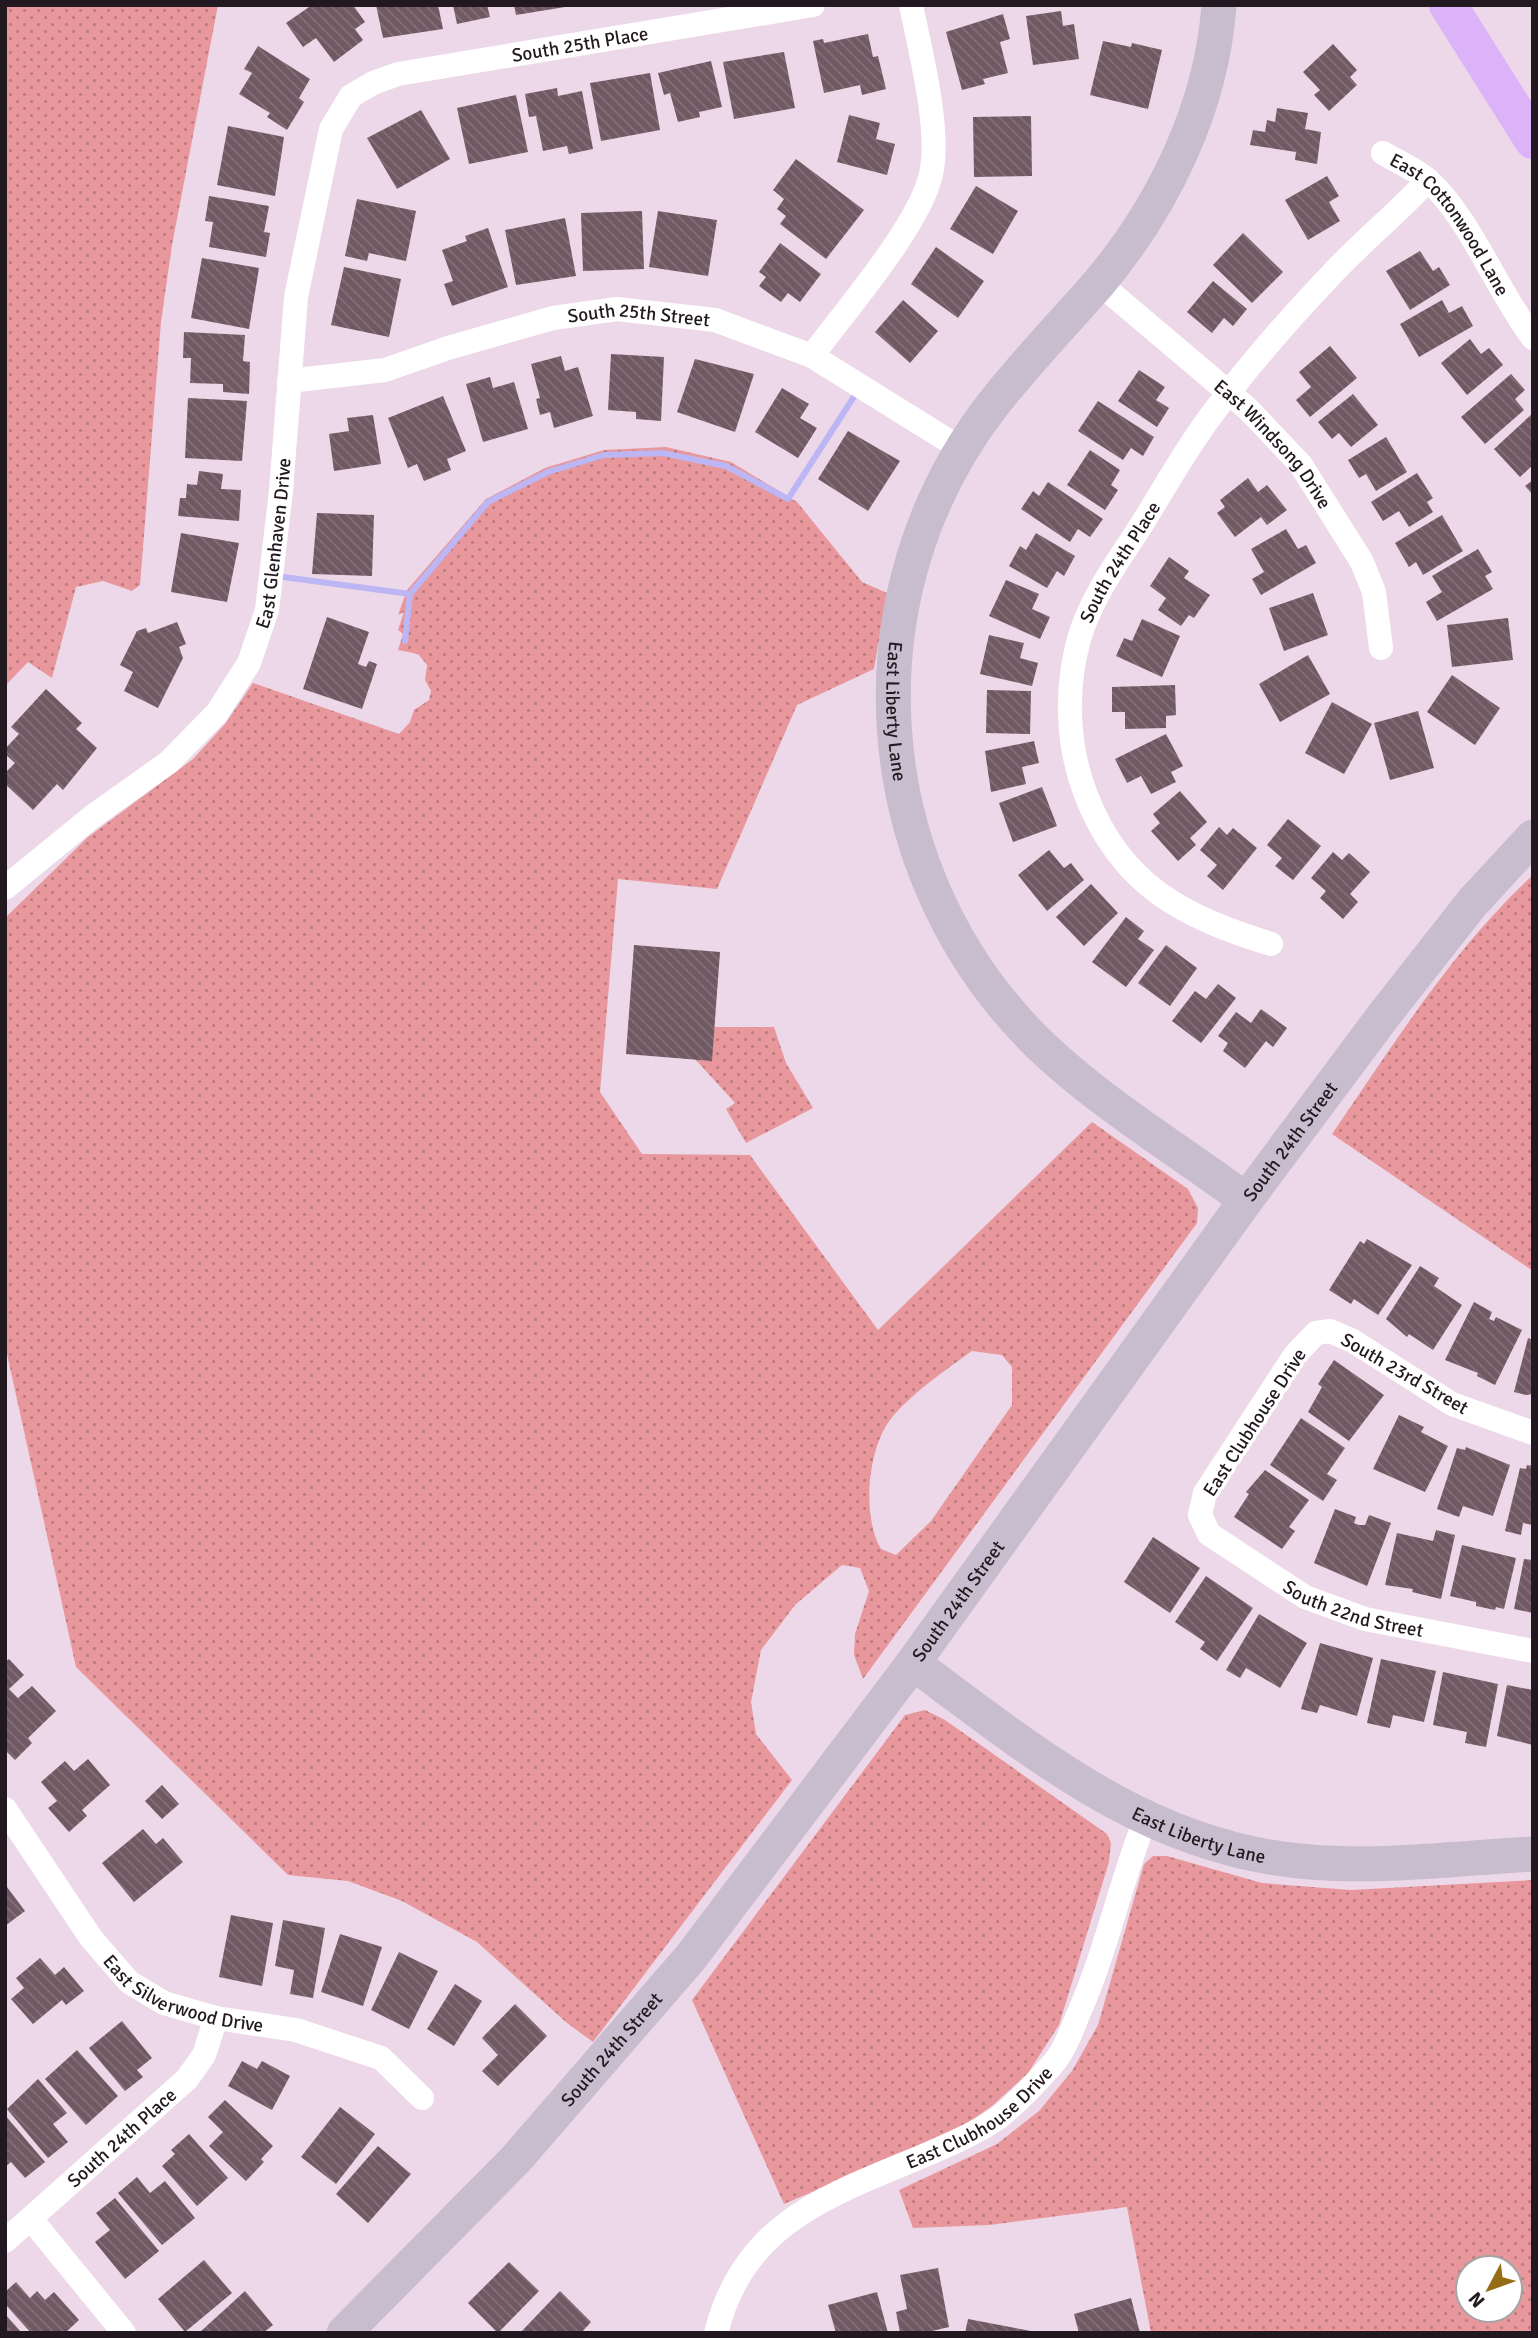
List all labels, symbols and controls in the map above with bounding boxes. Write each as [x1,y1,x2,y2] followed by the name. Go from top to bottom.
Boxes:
[510,22,650,68] street label: South 25th Place
[1385,148,1514,300] street label: East Cottonwood Lane
[566,298,711,332] street label: South 25th Street
[1209,375,1336,513] street label: East Windsong Drive
[251,457,297,632] street label: East Glenhaven Drive
[1075,497,1166,627] street label: South 24th Place
[880,640,911,783] street label: East Liberty Lane
[1238,1077,1343,1206] street label: South 24th Street
[1337,1328,1473,1420] street label: South 23rd Street
[1198,1344,1312,1501] street label: East Clubhouse Drive
[907,1536,1010,1667] street label: South 24th Street
[1278,1575,1426,1643] street label: South 22nd Street
[1128,1801,1268,1869] street label: East Liberty Lane
[97,1950,265,2038] street label: East Silverwood Drive
[556,1988,668,2112] street label: South 24th Street
[902,2062,1058,2175] street label: East Clubhouse Drive
[63,2083,182,2193] street label: South 24th Place
[1454,2254,1524,2324] north arrow
[1464,2287,1490,2312] text: N

